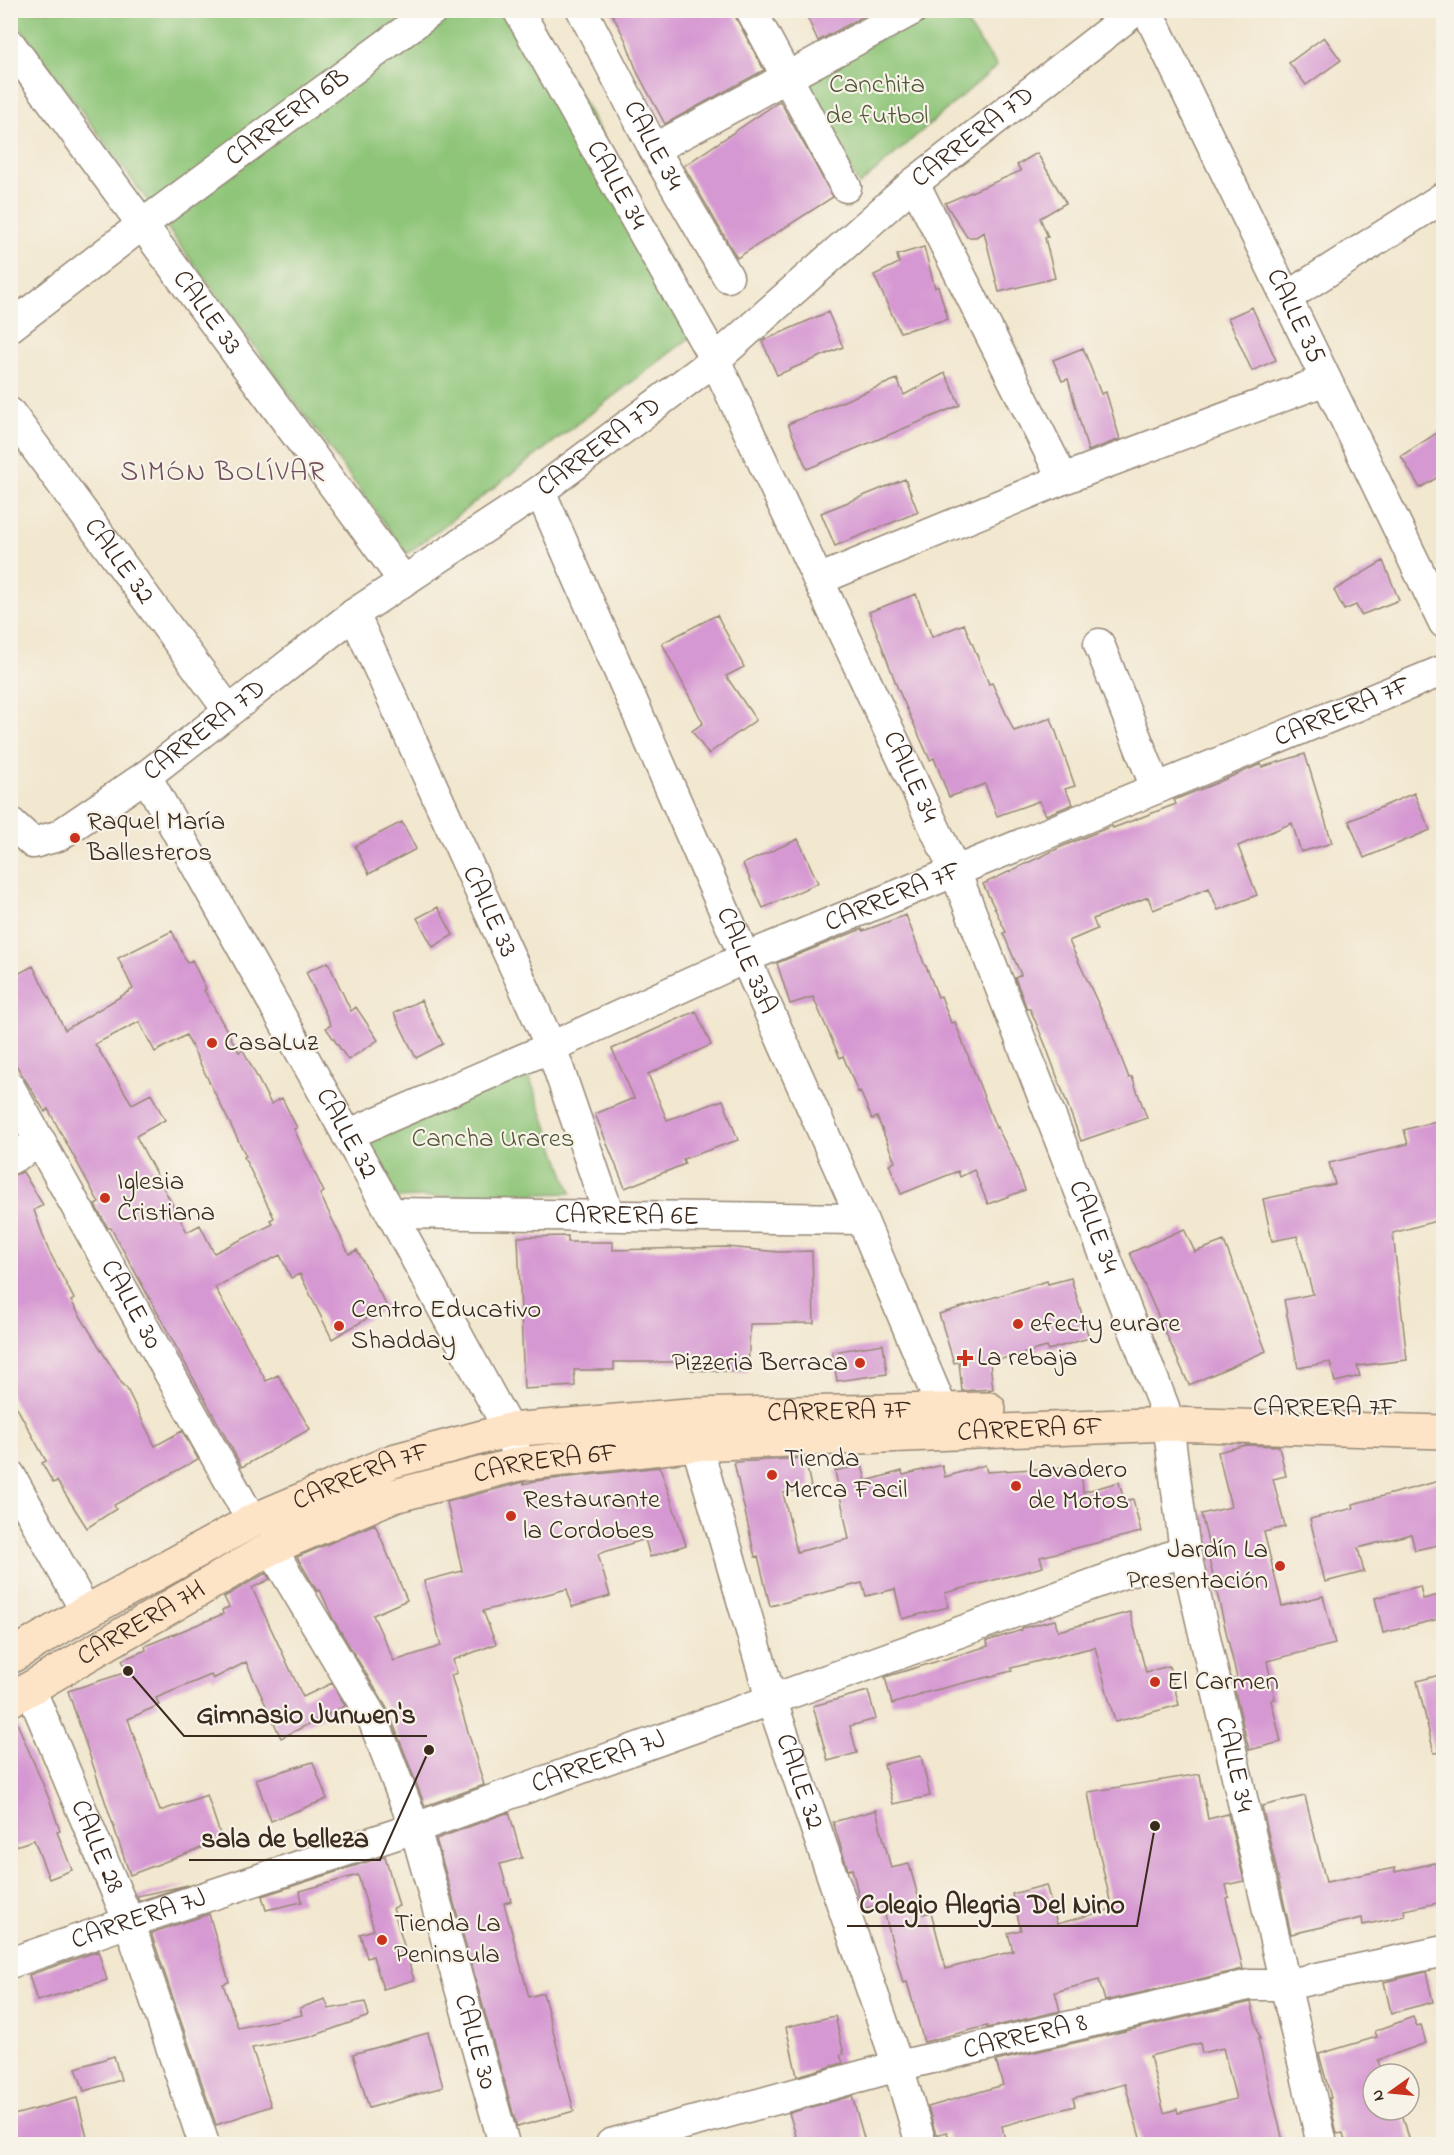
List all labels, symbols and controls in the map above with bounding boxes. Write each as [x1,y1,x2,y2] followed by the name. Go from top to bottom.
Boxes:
[217,58,358,176] street label: CARRERA 6B
[825,66,929,136] park label: Canchita de futbol
[903,76,1043,198] street label: CARRERA 7D
[615,95,691,195] street label: CALLE 34
[579,135,655,235] street label: CALLE 34
[163,262,251,363] street label: CALLE 33
[1256,262,1335,370] street label: CALLE 35
[529,387,670,506] street label: CARRERA 7D
[120,453,326,494] district label: SIMÓN BOLÍVAR
[74,510,164,613] street label: CALLE 32
[1268,666,1417,757] street label: CARRERA 7F
[135,670,275,791] street label: CARRERA 7D
[872,725,949,829] street label: CALLE 34
[86,803,225,873] place label: Raquel María Ballesteros
[68,831,82,845] marker: Raquel María Ballesteros
[819,851,968,942] street label: CARRERA 7F
[452,859,527,964] street label: CALLE 33
[706,901,787,1021] street label: CALLE 33A
[224,1024,319,1063] place label: CasaLuz
[205,1036,219,1050] marker: CasaLuz
[305,1081,388,1186] street label: CALLE 32
[411,1120,575,1159] park label: Cancha Urares
[117,1163,215,1233] place label: Iglesia Cristiana
[1058,1175,1129,1279] street label: CALLE 34
[98,1191,112,1205] marker: Iglesia Cristiana
[555,1196,699,1236] street label: CARRERA 6E
[90,1252,172,1357] street label: CALLE 30
[351,1291,541,1361] place label: Centro Educativo Shadday
[1030,1305,1181,1344] place label: efecty eurare
[1011,1317,1025,1331] marker: efecty eurare
[332,1319,346,1333] marker: Centro Educativo Shadday
[977,1339,1078,1378] place label: La rebaja
[672,1344,848,1383] place label: Pizzeria Berraca
[958,1351,972,1365] marker: La rebaja
[853,1356,867,1370] marker: Pizzeria Berraca
[1253,1389,1397,1428] street label: CARRERA 7F
[767,1391,912,1433] street label: CARRERA 7F
[956,1407,1103,1452] street label: CARRERA 6F
[287,1432,434,1521] street label: CARRERA 7F
[469,1434,620,1494] street label: CARRERA 6F
[784,1440,908,1510] place label: Tienda Merca Facil
[1028,1451,1129,1521] place label: Lavadero de Motos
[765,1468,779,1482] marker: Tienda Merca Facil
[1009,1479,1023,1493] marker: Lavadero de Motos
[523,1481,661,1551] place label: Restaurante la Cordobes
[504,1509,518,1523] marker: Restaurante la Cordobes
[1127,1531,1268,1601] place label: Jardín La Presentación
[1273,1559,1287,1573] marker: Jardín La Presentación
[70,1571,213,1676] street label: CARRERA 7H
[1167,1663,1279,1702] place label: El Carmen
[1148,1675,1162,1689] marker: El Carmen
[184,1690,427,1736] callout: Gimnasio Junwen's
[196,1696,416,1737] text: Gimnasio Junwen's
[1204,1713,1264,1816] street label: CALLE 34
[526,1720,671,1804] street label: CARRERA 7J
[765,1728,834,1835] street label: CALLE 32
[60,1794,134,1899] street label: CALLE 28
[189,1814,380,1860] callout: sala de belleza
[201,1820,369,1861] text: sala de belleza
[66,1878,211,1960] street label: CARRERA 7J
[847,1880,1137,1926] callout: Colegio Alegria Del Nino
[859,1886,1125,1928] text: Colegio Alegria Del Nino
[394,1905,501,1975] place label: Tienda La Peninsula
[375,1933,389,1947] marker: Tienda La Peninsula
[443,1990,507,2094] street label: CALLE 30
[959,2003,1091,2070] street label: CARRERA 8
[1361,2062,1421,2122] north arrow
[1365,2087,1391,2104] text: N

